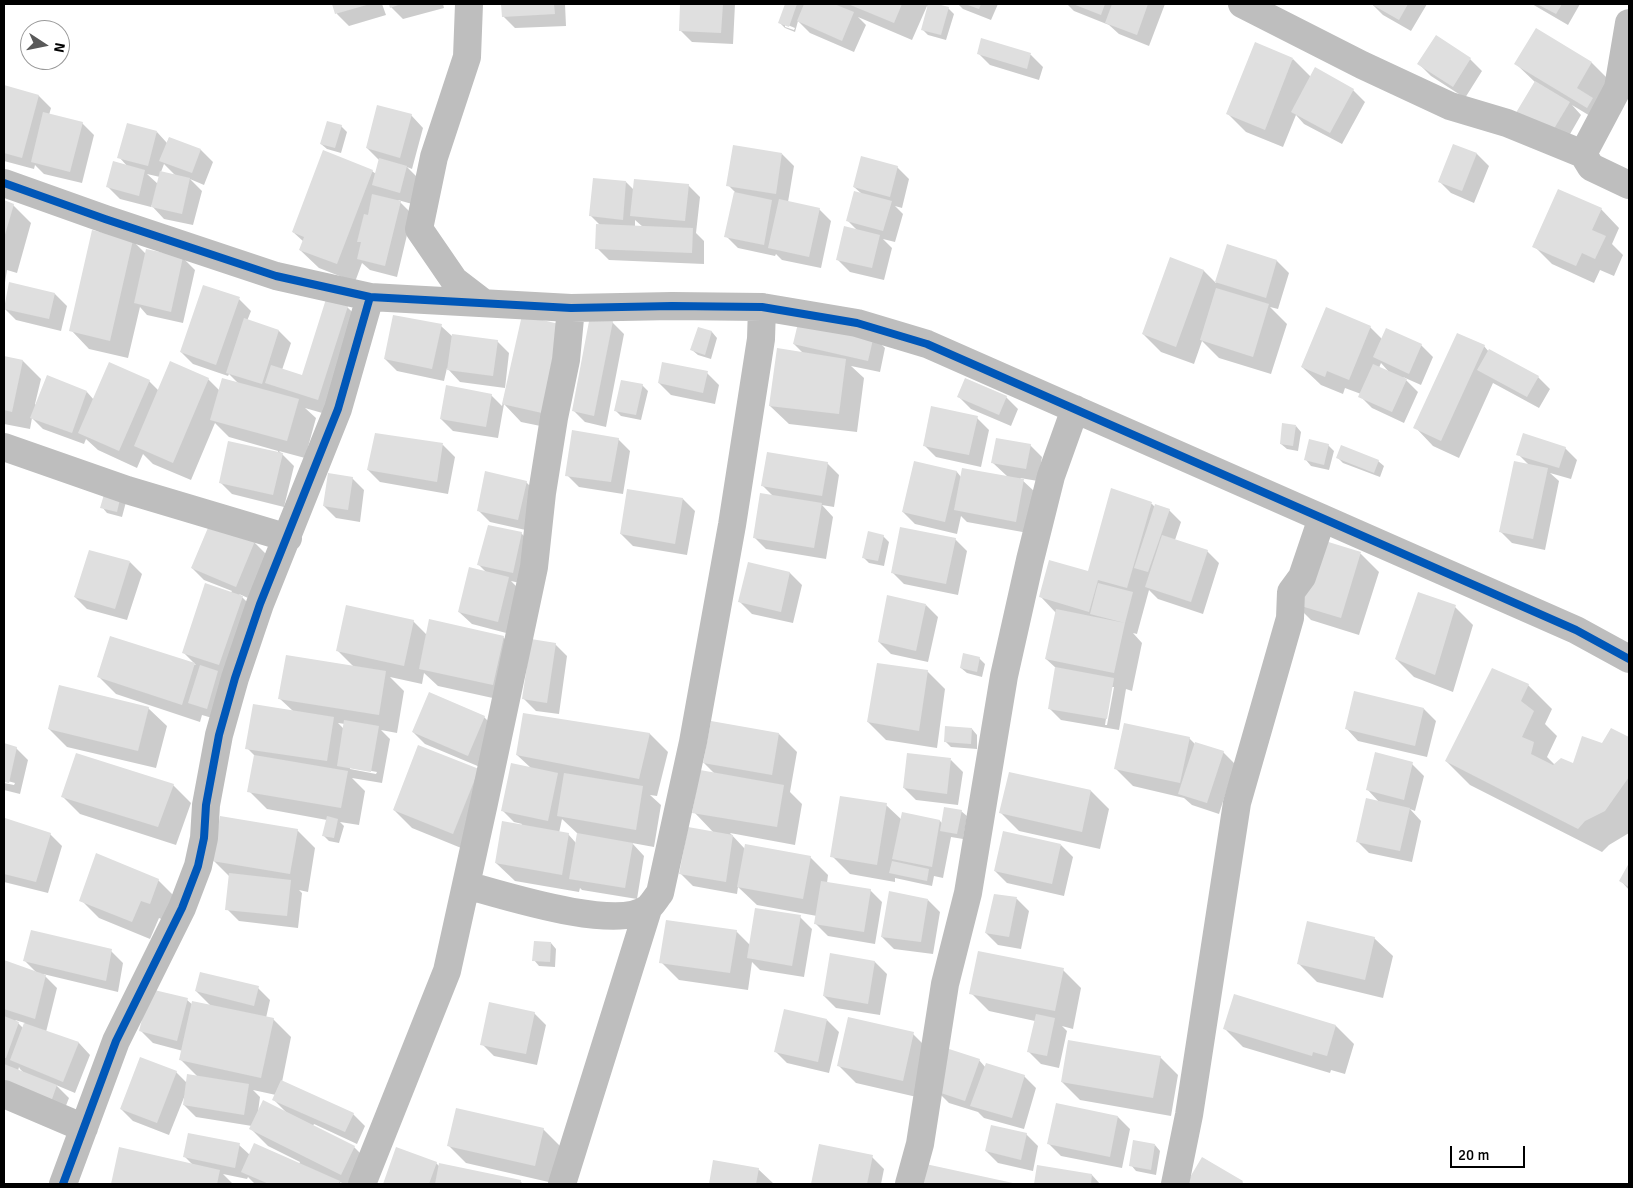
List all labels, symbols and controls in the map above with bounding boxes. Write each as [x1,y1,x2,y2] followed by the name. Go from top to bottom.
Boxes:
[20,20,70,70] north arrow
[50,41,69,54] text: N
[1453,1136,1528,1168] scale bar
[1458,1146,1489,1164] text: 20 m

